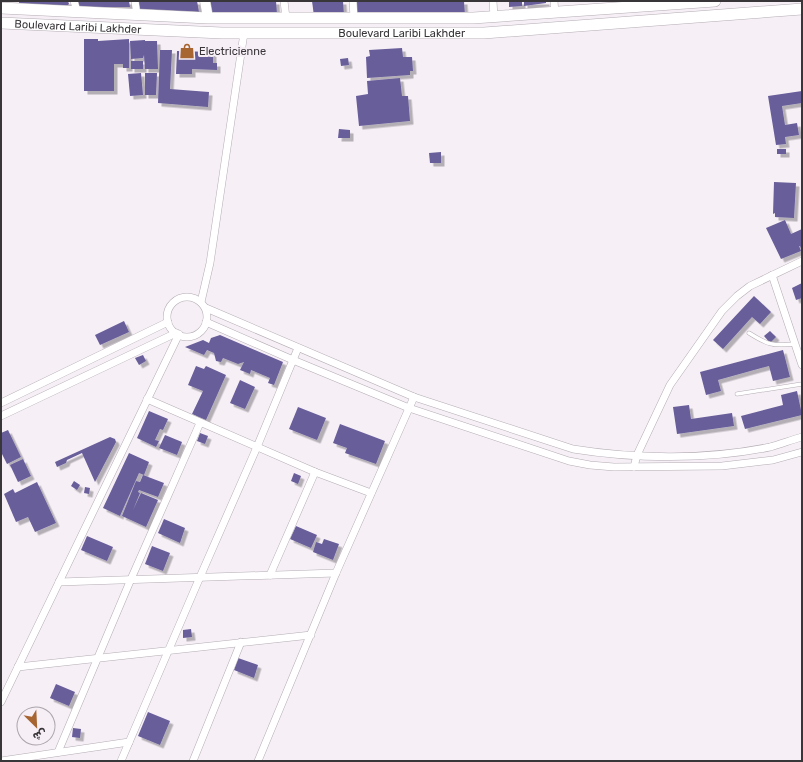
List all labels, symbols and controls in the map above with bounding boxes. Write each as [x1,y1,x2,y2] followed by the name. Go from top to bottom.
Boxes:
[14,18,142,36] street label: Boulevard Laribi Lakhder
[338,27,466,40] street label: Boulevard Laribi Lakhder
[178,42,196,60] shop icon: Electricienne
[199,45,266,58] place label: Electricienne
[16,706,56,746] north arrow
[31,726,49,743] text: ش

